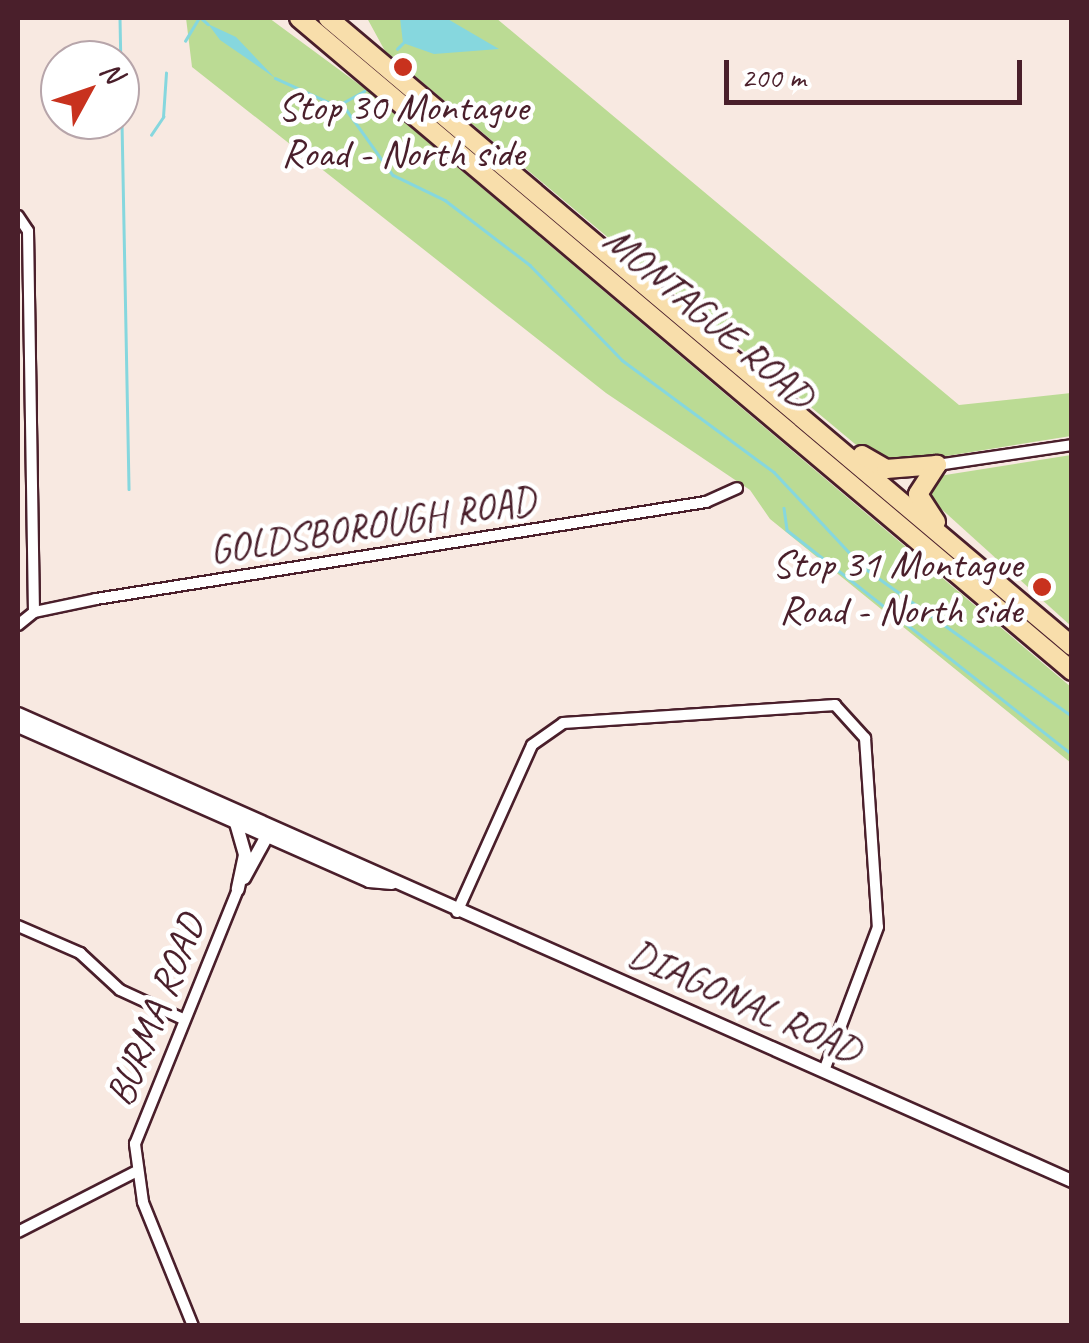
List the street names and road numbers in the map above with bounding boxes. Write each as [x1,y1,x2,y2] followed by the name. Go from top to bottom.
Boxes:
[593,214,825,420] street label: MONTAGUE ROAD
[204,475,540,575] street label: GOLDSBOROUGH ROAD
[95,908,215,1112] street label: BURMA ROAD
[620,928,870,1074] street label: DIAGONAL ROAD

